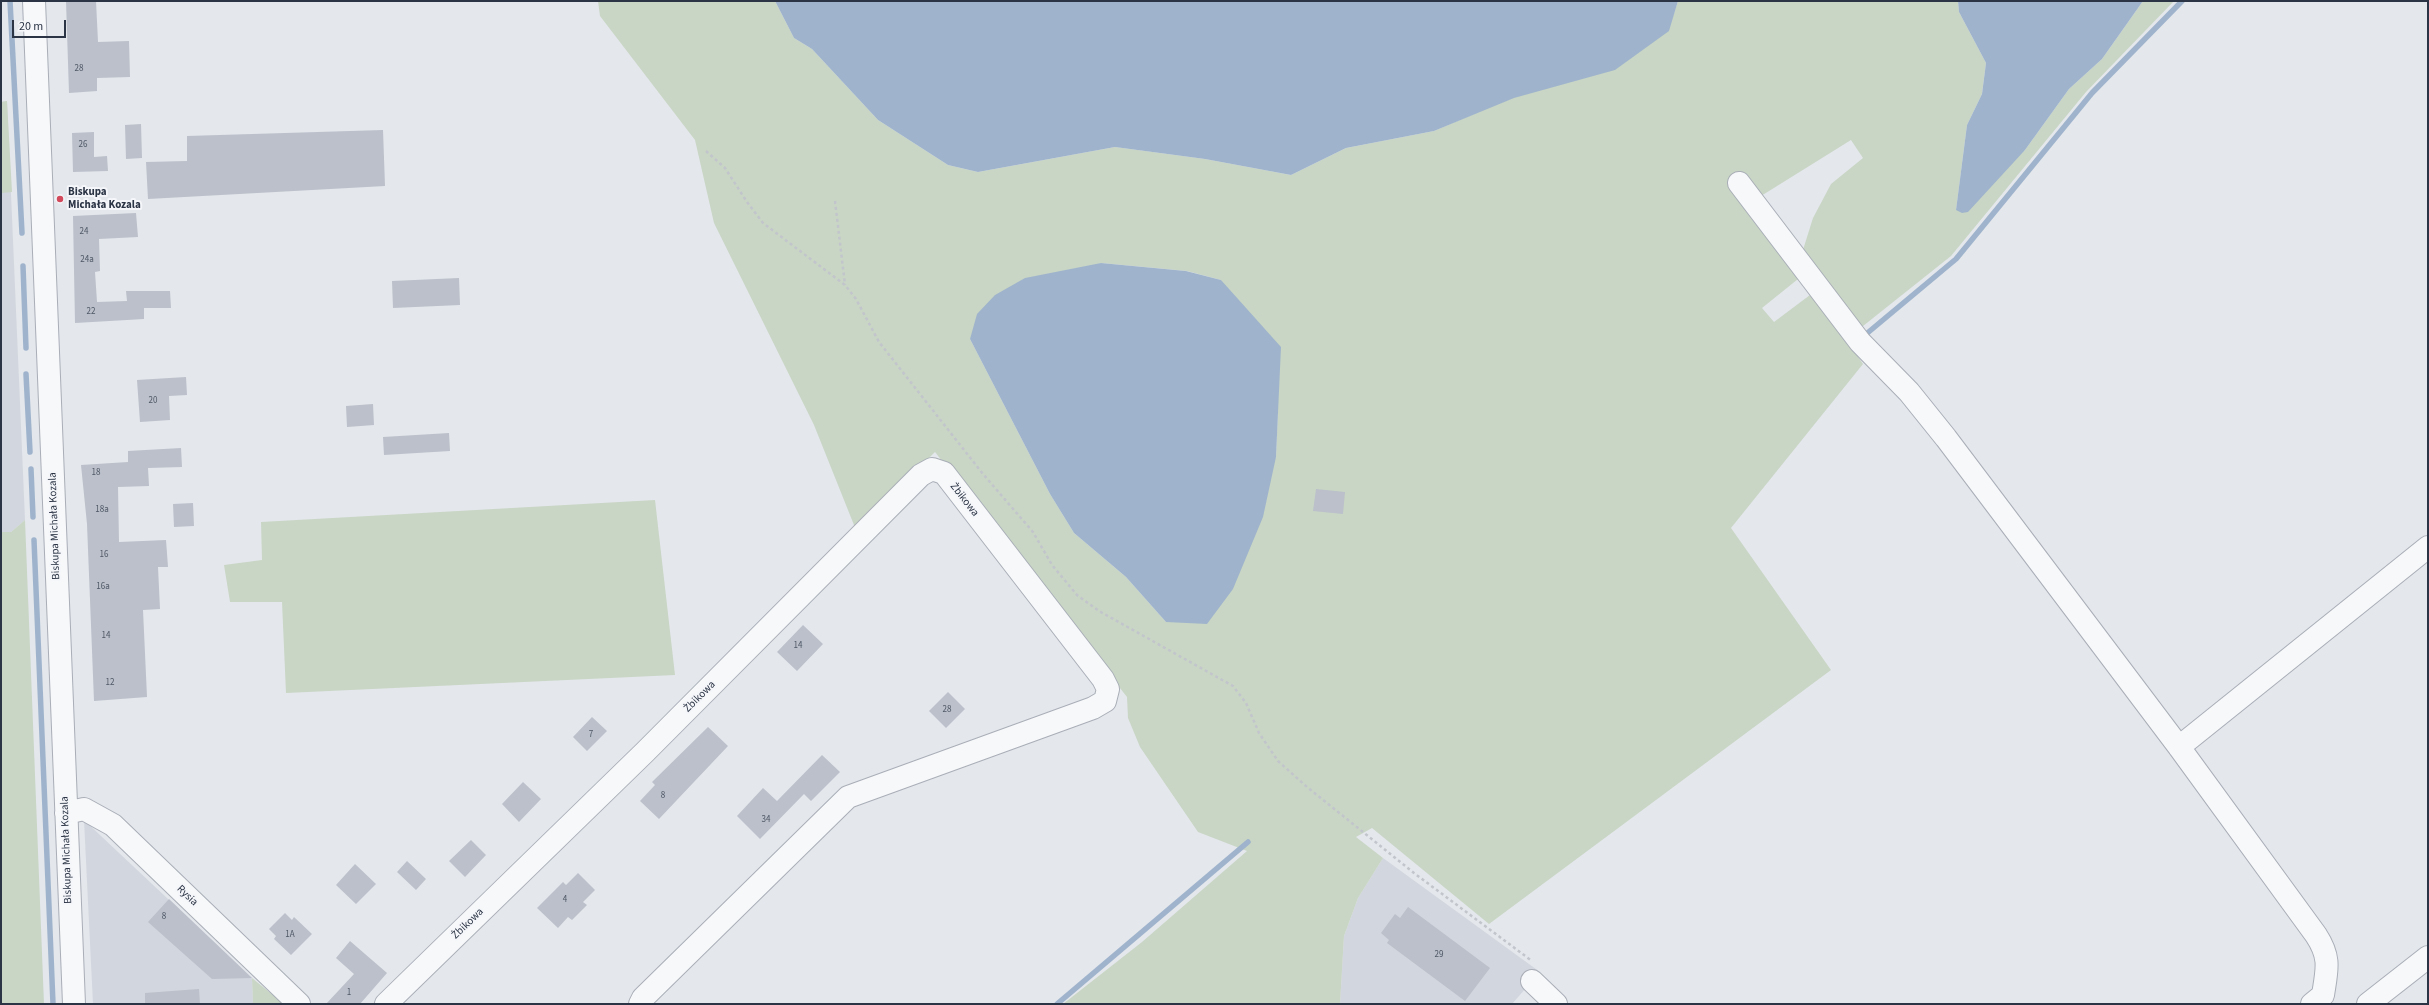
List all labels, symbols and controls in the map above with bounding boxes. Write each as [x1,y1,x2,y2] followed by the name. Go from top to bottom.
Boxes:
[14,12,68,38] scale bar
[19,18,43,35] text: 20 m
[75,64,83,74] house number: 28
[79,140,87,150] house number: 26
[68,186,141,212] place label: Biskupa Michała Kozala
[55,194,65,204] marker: Biskupa Michała Kozala
[80,227,88,237] house number: 24
[80,255,94,265] house number: 24a
[87,307,95,317] house number: 22
[149,396,157,406] house number: 20
[92,468,100,478] house number: 18
[47,472,63,580] street label: Biskupa Michała Kozala
[947,480,981,520] street label: Żbikowa
[95,505,109,515] house number: 18a
[100,550,108,560] house number: 16
[96,582,110,592] house number: 16a
[102,631,110,641] house number: 14
[794,641,802,651] house number: 14
[106,678,114,688] house number: 12
[681,678,719,716] street label: Żbikowa
[943,705,951,715] house number: 28
[589,730,593,740] house number: 7
[661,791,665,801] house number: 8
[59,796,75,904] street label: Biskupa Michała Kozala
[762,815,770,825] house number: 34
[174,883,200,909] street label: Rysia
[563,895,567,905] house number: 4
[449,906,487,942] street label: Żbikowa
[162,912,166,922] house number: 8
[285,930,295,940] house number: 1A
[1435,950,1443,960] house number: 29
[347,988,351,998] house number: 1

